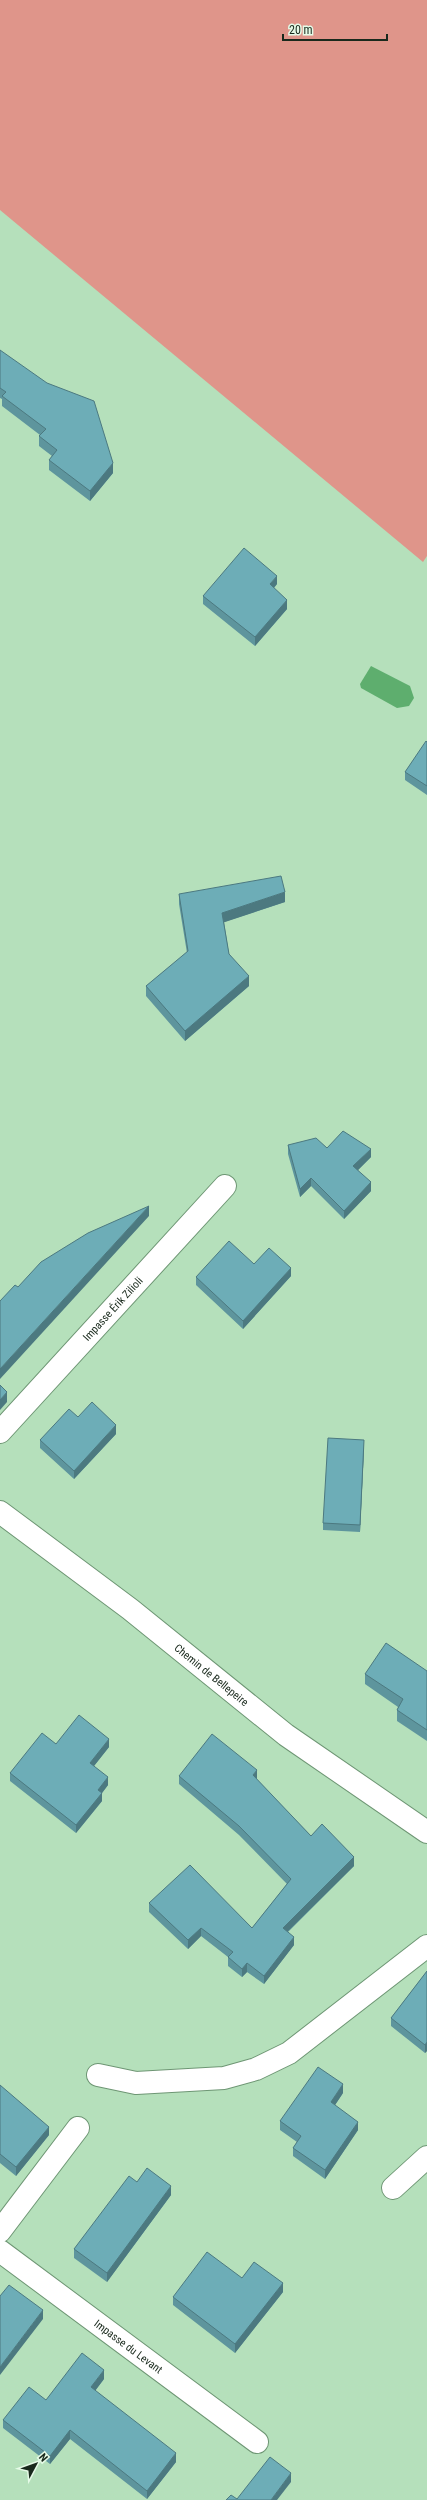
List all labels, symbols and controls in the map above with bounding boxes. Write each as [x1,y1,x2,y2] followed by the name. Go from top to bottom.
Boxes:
[283,16,387,42] scale bar
[289,23,313,37] text: 20 m
[80,1274,145,1344] street label: Impasse Érik Zilioli
[172,1641,251,1709] street label: Chemin de Bellepeire
[92,2317,165,2376] street label: Impasse du Levant
[16,2444,56,2484] north arrow
[36,2451,50,2465] text: N

